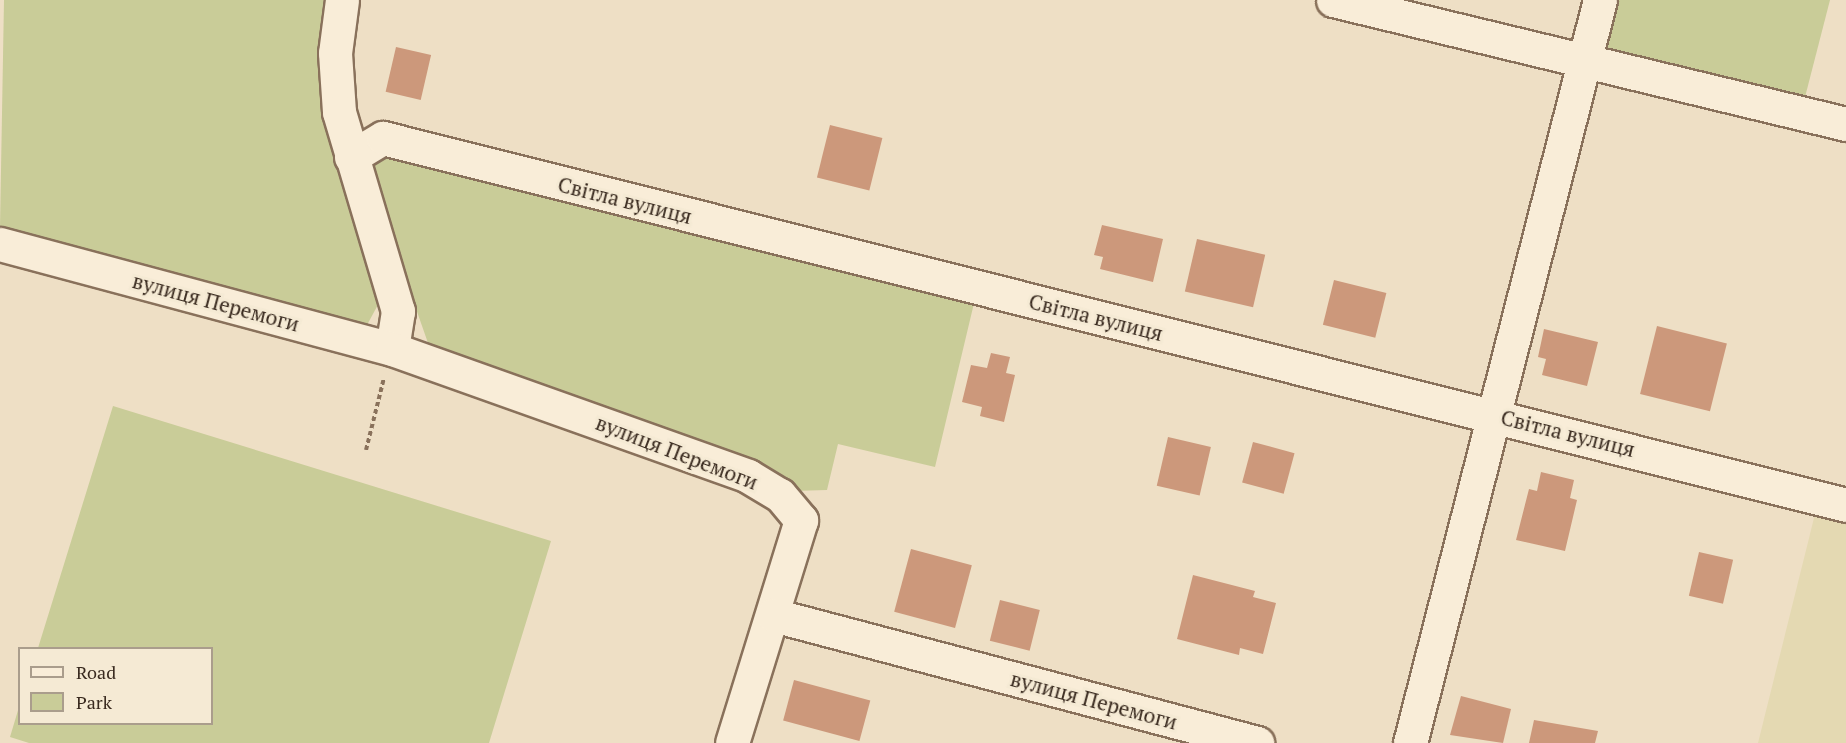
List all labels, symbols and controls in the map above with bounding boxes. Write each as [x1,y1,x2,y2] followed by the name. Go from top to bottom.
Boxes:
[555,171,695,229] street label: Світла вулиця
[130,268,302,336] street label: вулиця Перемоги
[1026,288,1166,346] street label: Світла вулиця
[1498,404,1638,462] street label: Світла вулиця
[592,409,762,495] street label: вулиця Перемоги
[18,647,213,725] legend
[76,660,116,684] text: Road
[1008,666,1180,734] street label: вулиця Перемоги
[76,690,112,714] text: Park

